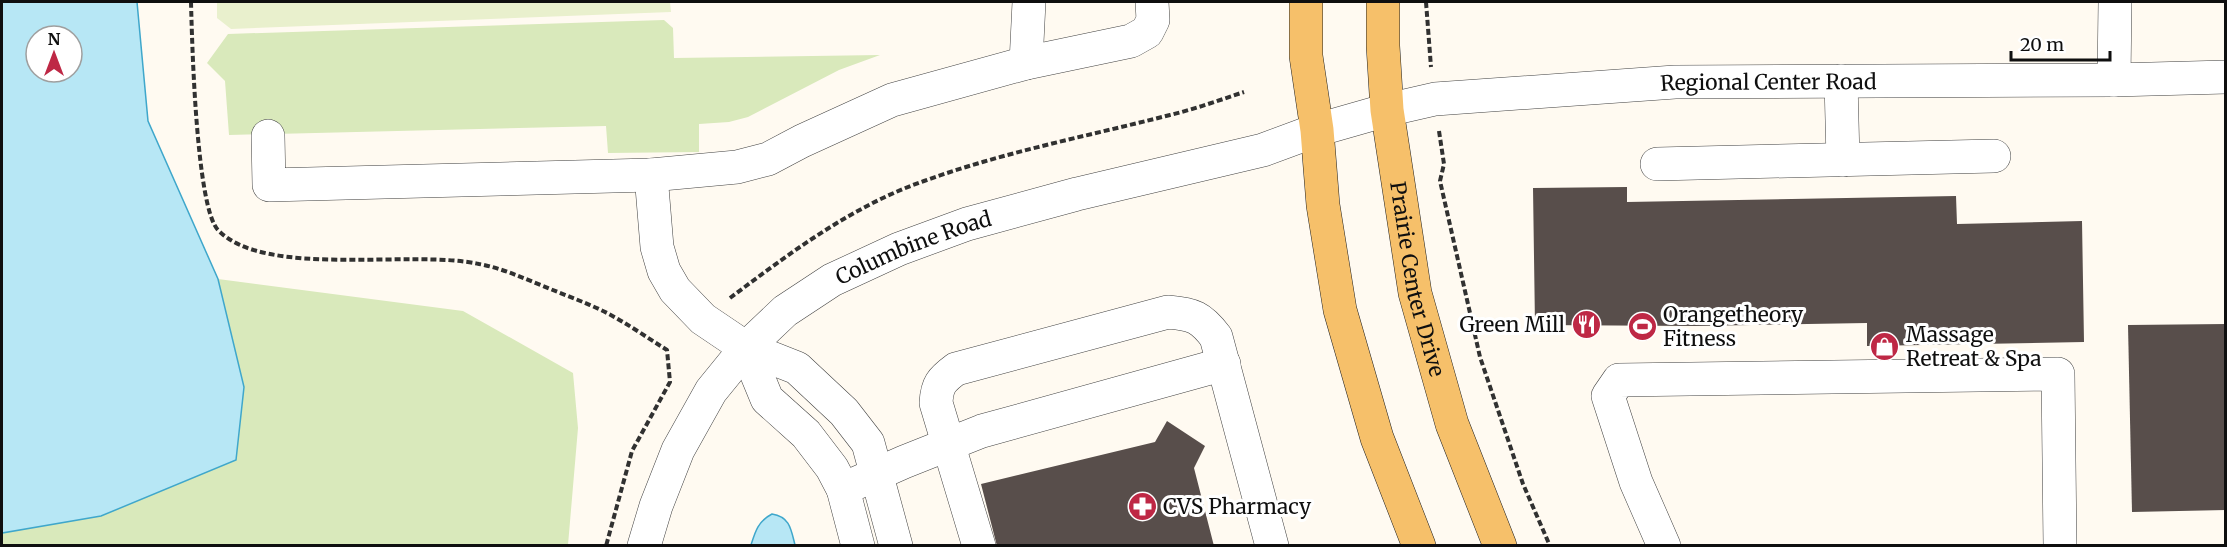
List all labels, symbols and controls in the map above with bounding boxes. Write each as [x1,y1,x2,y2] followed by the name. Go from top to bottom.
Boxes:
[24,24,84,84] north arrow
[2011,24,2110,62] scale bar
[48,29,61,49] text: N
[2020,33,2064,56] text: 20 m
[1659,68,1877,97] street label: Regional Center Road
[1385,180,1451,380] street label: Prairie Center Drive
[831,204,995,290] street label: Columbine Road
[1663,301,1804,352] place label: Orangetheory Fitness
[1570,308,1602,340] restaurant icon: Green Mill
[1626,310,1658,342] sports icon: Orangetheory Fitness
[1459,311,1565,338] place label: Green Mill
[1906,321,2041,372] place label: Massage Retreat & Spa
[1869,330,1901,362] shop icon: Massage Retreat & Spa
[1126,490,1158,522] pharmacy icon: CVS Pharmacy
[1163,493,1312,520] place label: CVS Pharmacy

